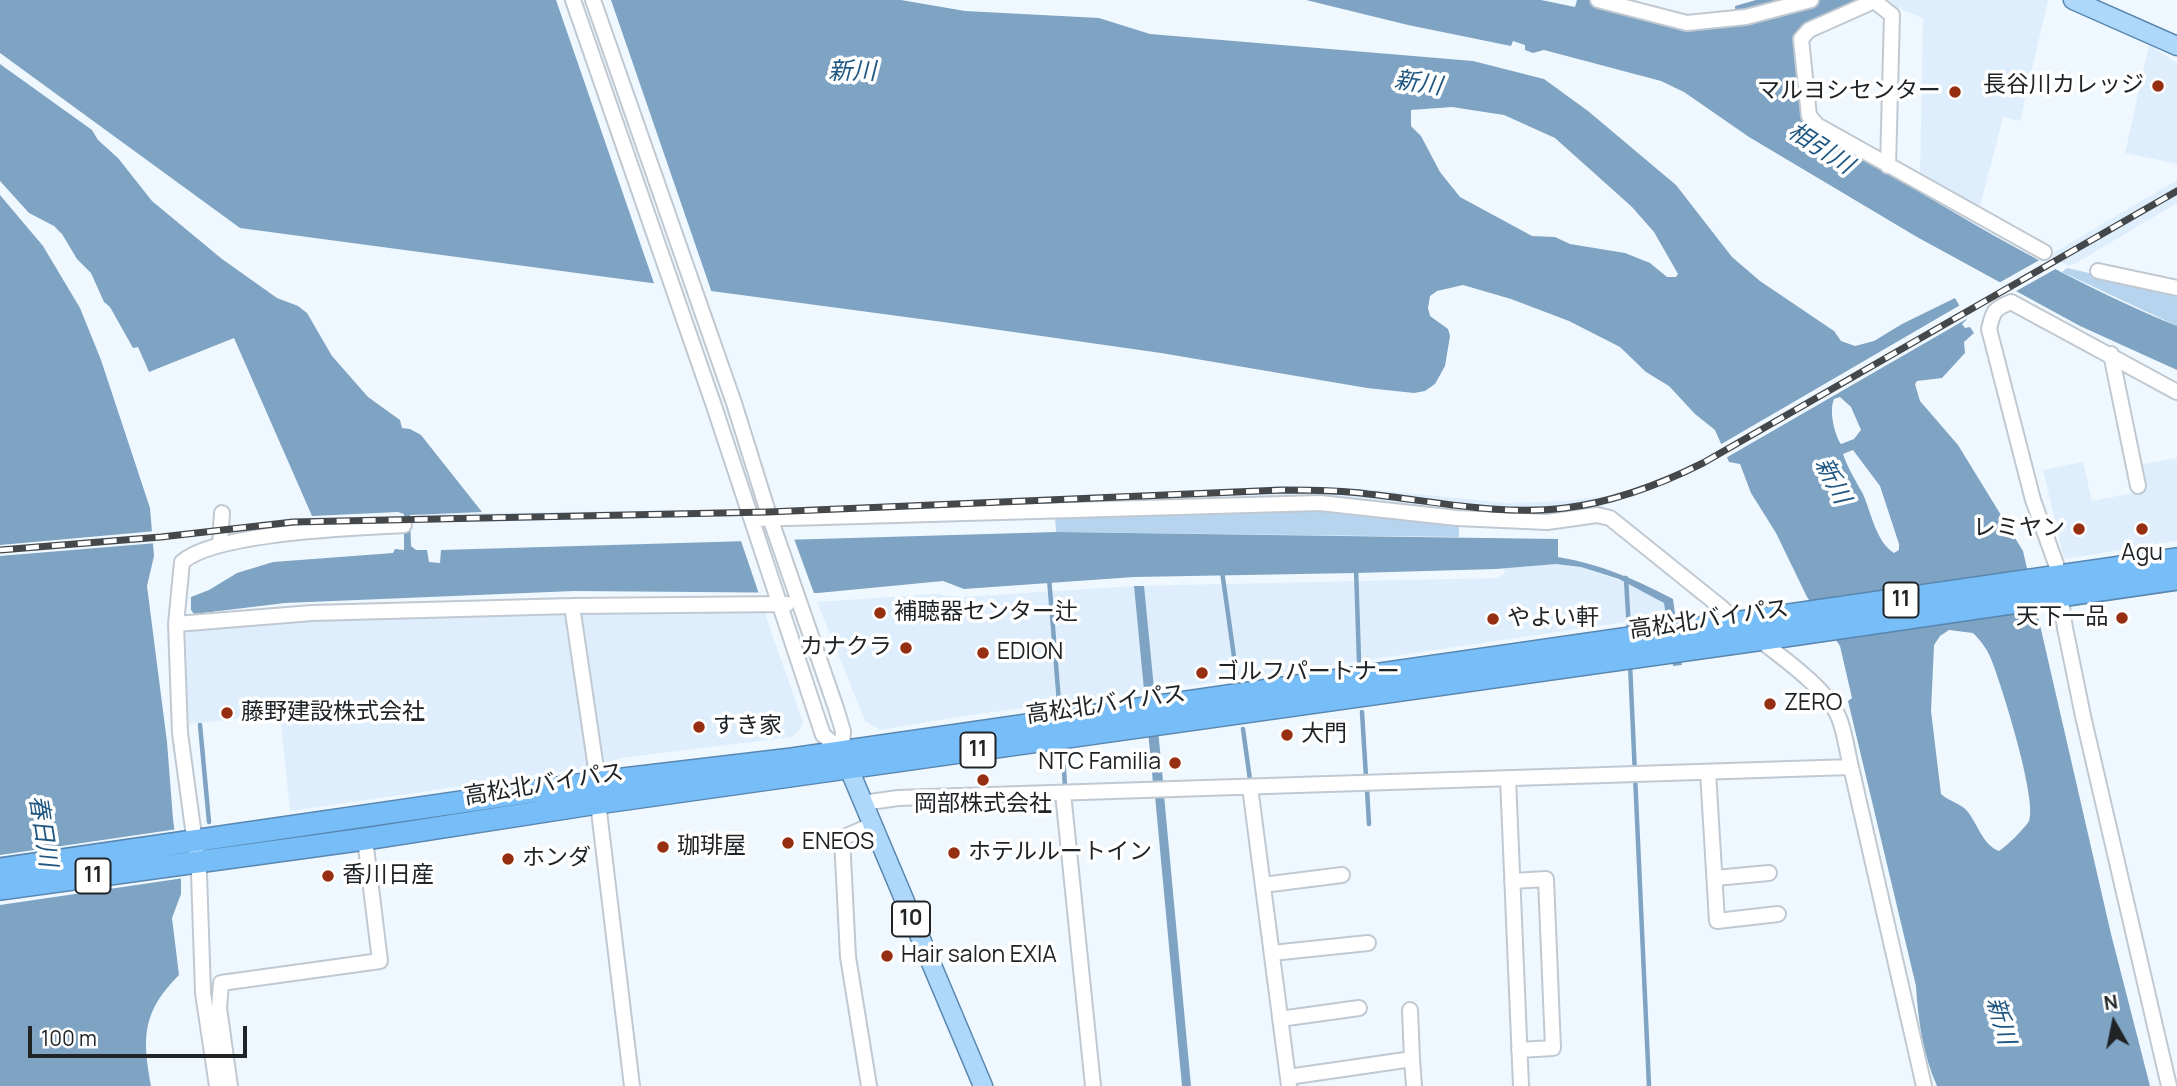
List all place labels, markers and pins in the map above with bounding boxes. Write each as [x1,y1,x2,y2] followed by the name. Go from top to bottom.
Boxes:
[1983,72,2144,100] place label: 長谷川カレッジ
[1757,78,1941,106] place label: マルヨシセンター
[2150,78,2166,94] marker: 長谷川カレッジ
[1947,84,1963,100] marker: マルヨシセンター
[1973,515,2065,543] place label: レミヤン
[2071,521,2087,537] marker: レミヤン
[2134,521,2150,537] marker: Agu
[2121,540,2163,568] place label: Agu
[894,599,1078,627] place label: 補聴器センター辻
[2016,604,2108,632] place label: 天下一品
[872,605,888,621] marker: 補聴器センター辻
[1507,605,1599,633] place label: やよい軒
[2114,610,2130,626] marker: 天下一品
[1485,611,1501,627] marker: やよい軒
[800,634,892,662] place label: カナクラ
[997,639,1063,667] place label: EDION
[898,640,914,656] marker: カナクラ
[975,645,991,661] marker: EDION
[1216,659,1400,687] place label: ゴルフパートナー
[1194,665,1210,681] marker: ゴルフパートナー
[1784,690,1842,718] place label: ZERO
[1762,696,1778,712] marker: ZERO
[241,699,425,727] place label: 藤野建設株式会社
[219,705,235,721] marker: 藤野建設株式会社
[713,713,782,741] place label: すき家
[691,719,707,735] marker: すき家
[1301,721,1347,749] place label: 大門
[1279,727,1295,743] marker: 大門
[1038,749,1161,777] place label: NTC Familia
[1167,755,1183,771] marker: NTC Familia
[975,772,991,788] marker: 岡部株式会社
[914,791,1052,819] place label: 岡部株式会社
[802,829,874,857] place label: ENEOS
[677,833,746,861] place label: 珈琲屋
[780,835,796,851] marker: ENEOS
[655,839,671,855] marker: 珈琲屋
[968,839,1152,867] place label: ホテルルートイン
[522,845,591,873] place label: ホンダ
[946,845,962,861] marker: ホテルルートイン
[500,851,516,867] marker: ホンダ
[342,862,434,890] place label: 香川日産
[320,868,336,884] marker: 香川日産
[901,942,1057,970] place label: Hair salon EXIA
[879,948,895,964] marker: Hair salon EXIA

